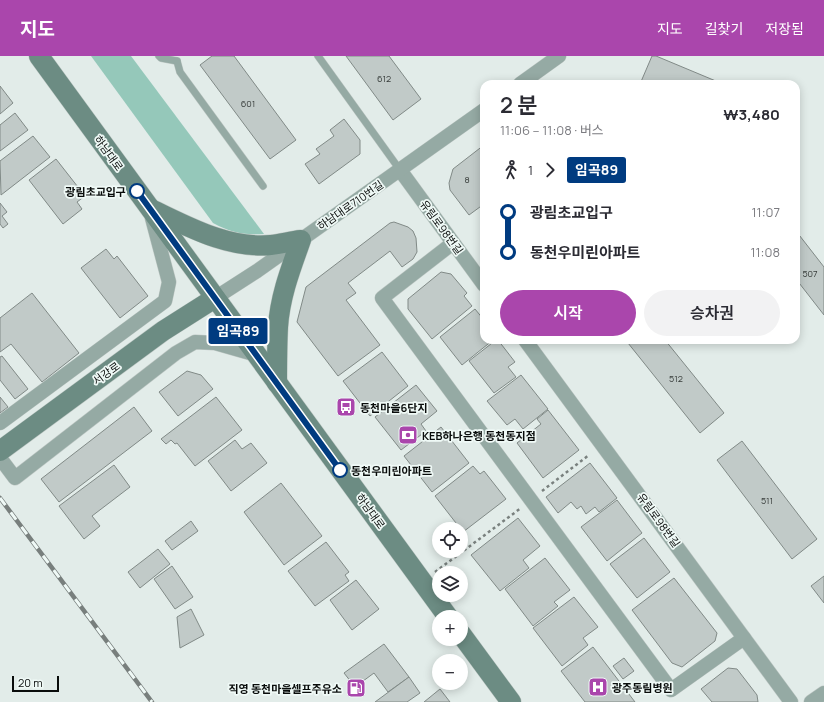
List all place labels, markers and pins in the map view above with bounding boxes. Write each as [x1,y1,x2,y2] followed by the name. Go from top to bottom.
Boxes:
[129,183,145,199] marker: 광림초교입구
[65,184,126,199] place label: 광림초교입구
[335,396,357,418] bus stop icon: 동천마을6단지
[360,400,428,415] place label: 동천마을6단지
[397,424,419,446] bank icon: KEB하나은행 동천동지점
[422,428,536,443] place label: KEB하나은행 동천동지점
[332,462,348,478] marker: 동천우미린아파트
[351,463,432,478] place label: 동천우미린아파트
[587,676,609,698] hospital icon: 광주동림병원
[345,677,367,699] fuel station icon: 직영 동천마을셀프주유소
[612,680,673,695] place label: 광주동림병원
[228,681,342,696] place label: 직영 동천마을셀프주유소

